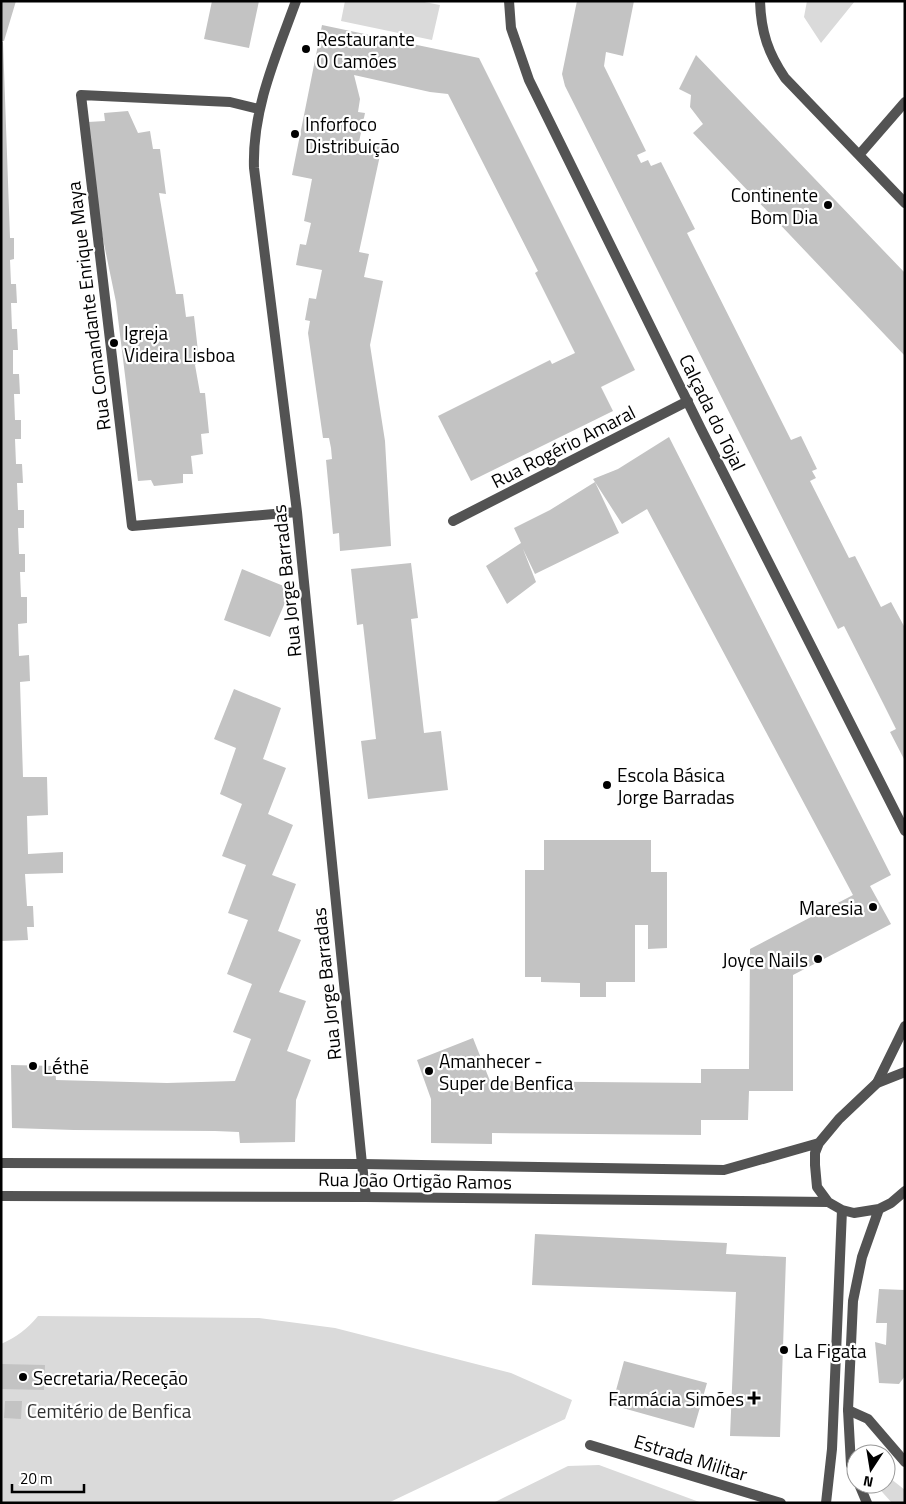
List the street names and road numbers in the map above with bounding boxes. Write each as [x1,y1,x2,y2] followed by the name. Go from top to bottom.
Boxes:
[58,179,118,432] street label: Rua Comandante Enrique Maya
[672,349,754,475] street label: Calçada do Tojal
[486,397,640,495] street label: Rua Rogério Amaral
[264,503,308,659] street label: Rua Jorge Barradas
[304,906,348,1062] street label: Rua Jorge Barradas
[318,1164,512,1196] street label: Rua João Ortigão Ramos
[631,1426,752,1488] street label: Estrada Militar

